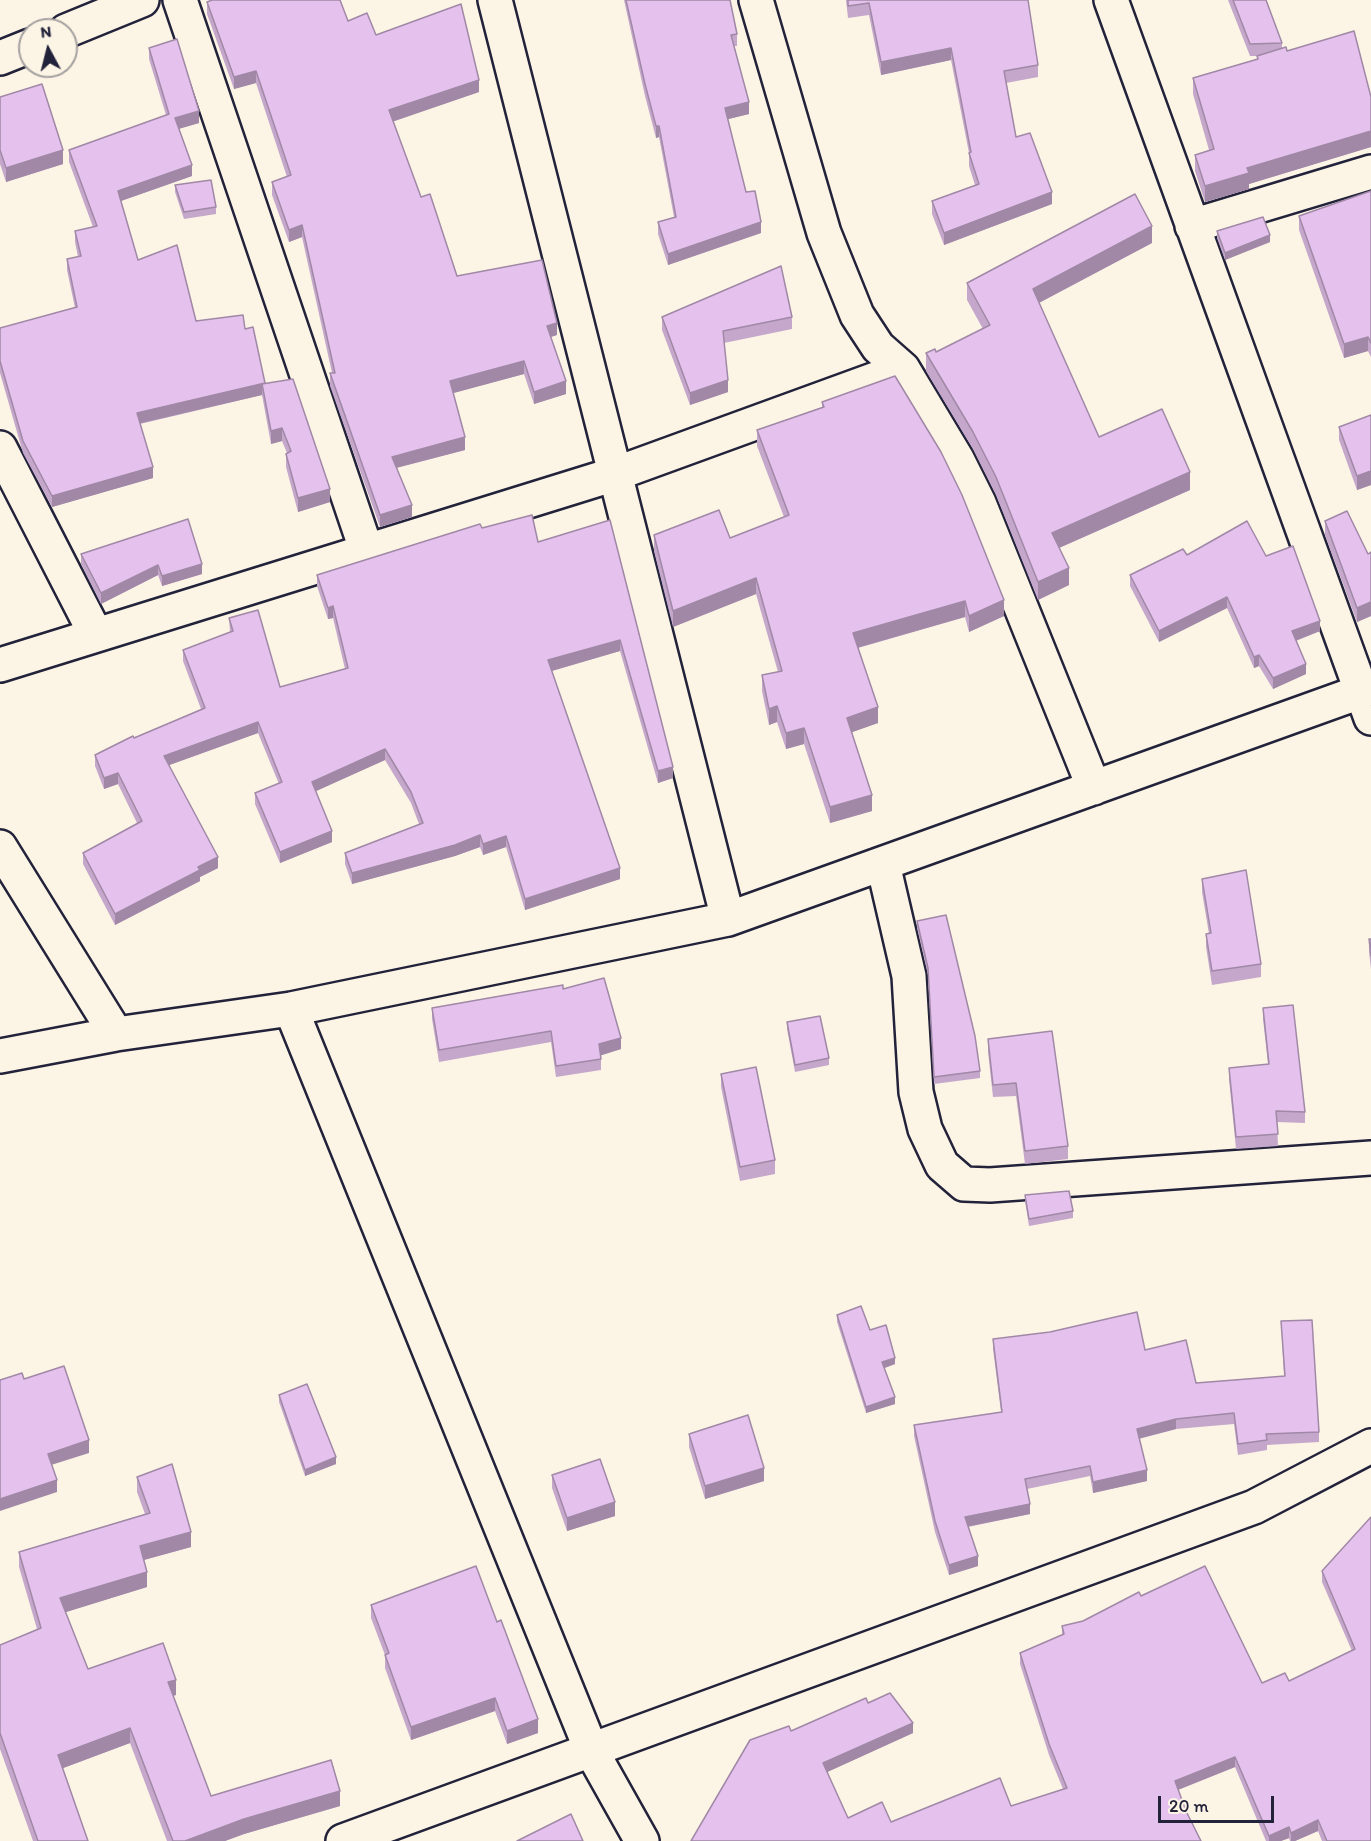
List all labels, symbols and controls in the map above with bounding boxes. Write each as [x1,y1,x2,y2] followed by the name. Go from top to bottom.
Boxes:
[18,18,78,78] north arrow
[39,22,53,42] text: N
[1161,1784,1276,1822] scale bar
[1169,1795,1209,1817] text: 20 m

